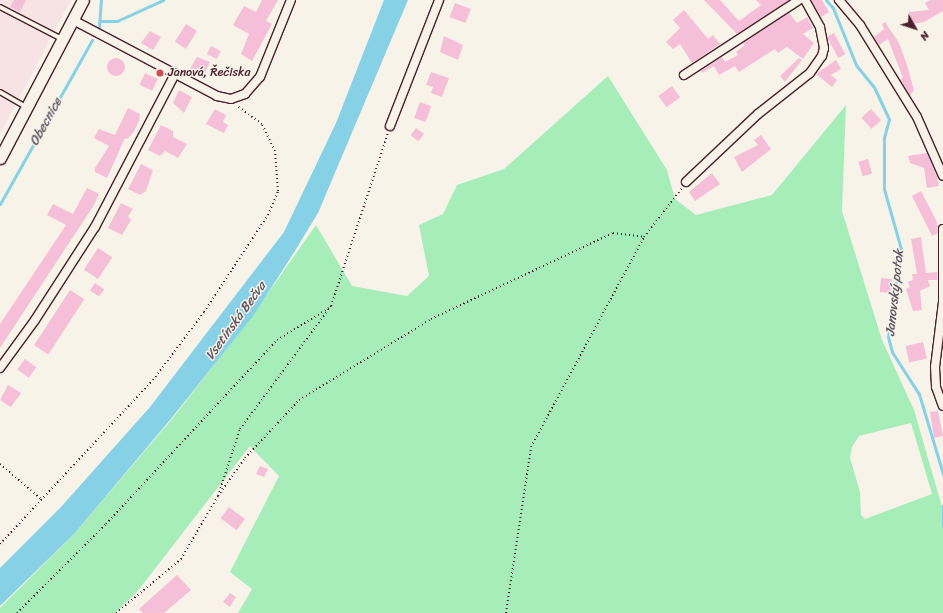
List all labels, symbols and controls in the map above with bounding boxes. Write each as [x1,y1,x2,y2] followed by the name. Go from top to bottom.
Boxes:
[895,8,935,48] north arrow
[915,27,934,45] text: N
[168,66,251,80] place label: Janová, Řečiska
[155,68,165,78] marker: Janová, Řečiska
[27,95,65,149] water label: Obecnice
[883,249,907,337] water label: Janovský potok
[203,279,269,363] water label: Vsetínská Bečva

